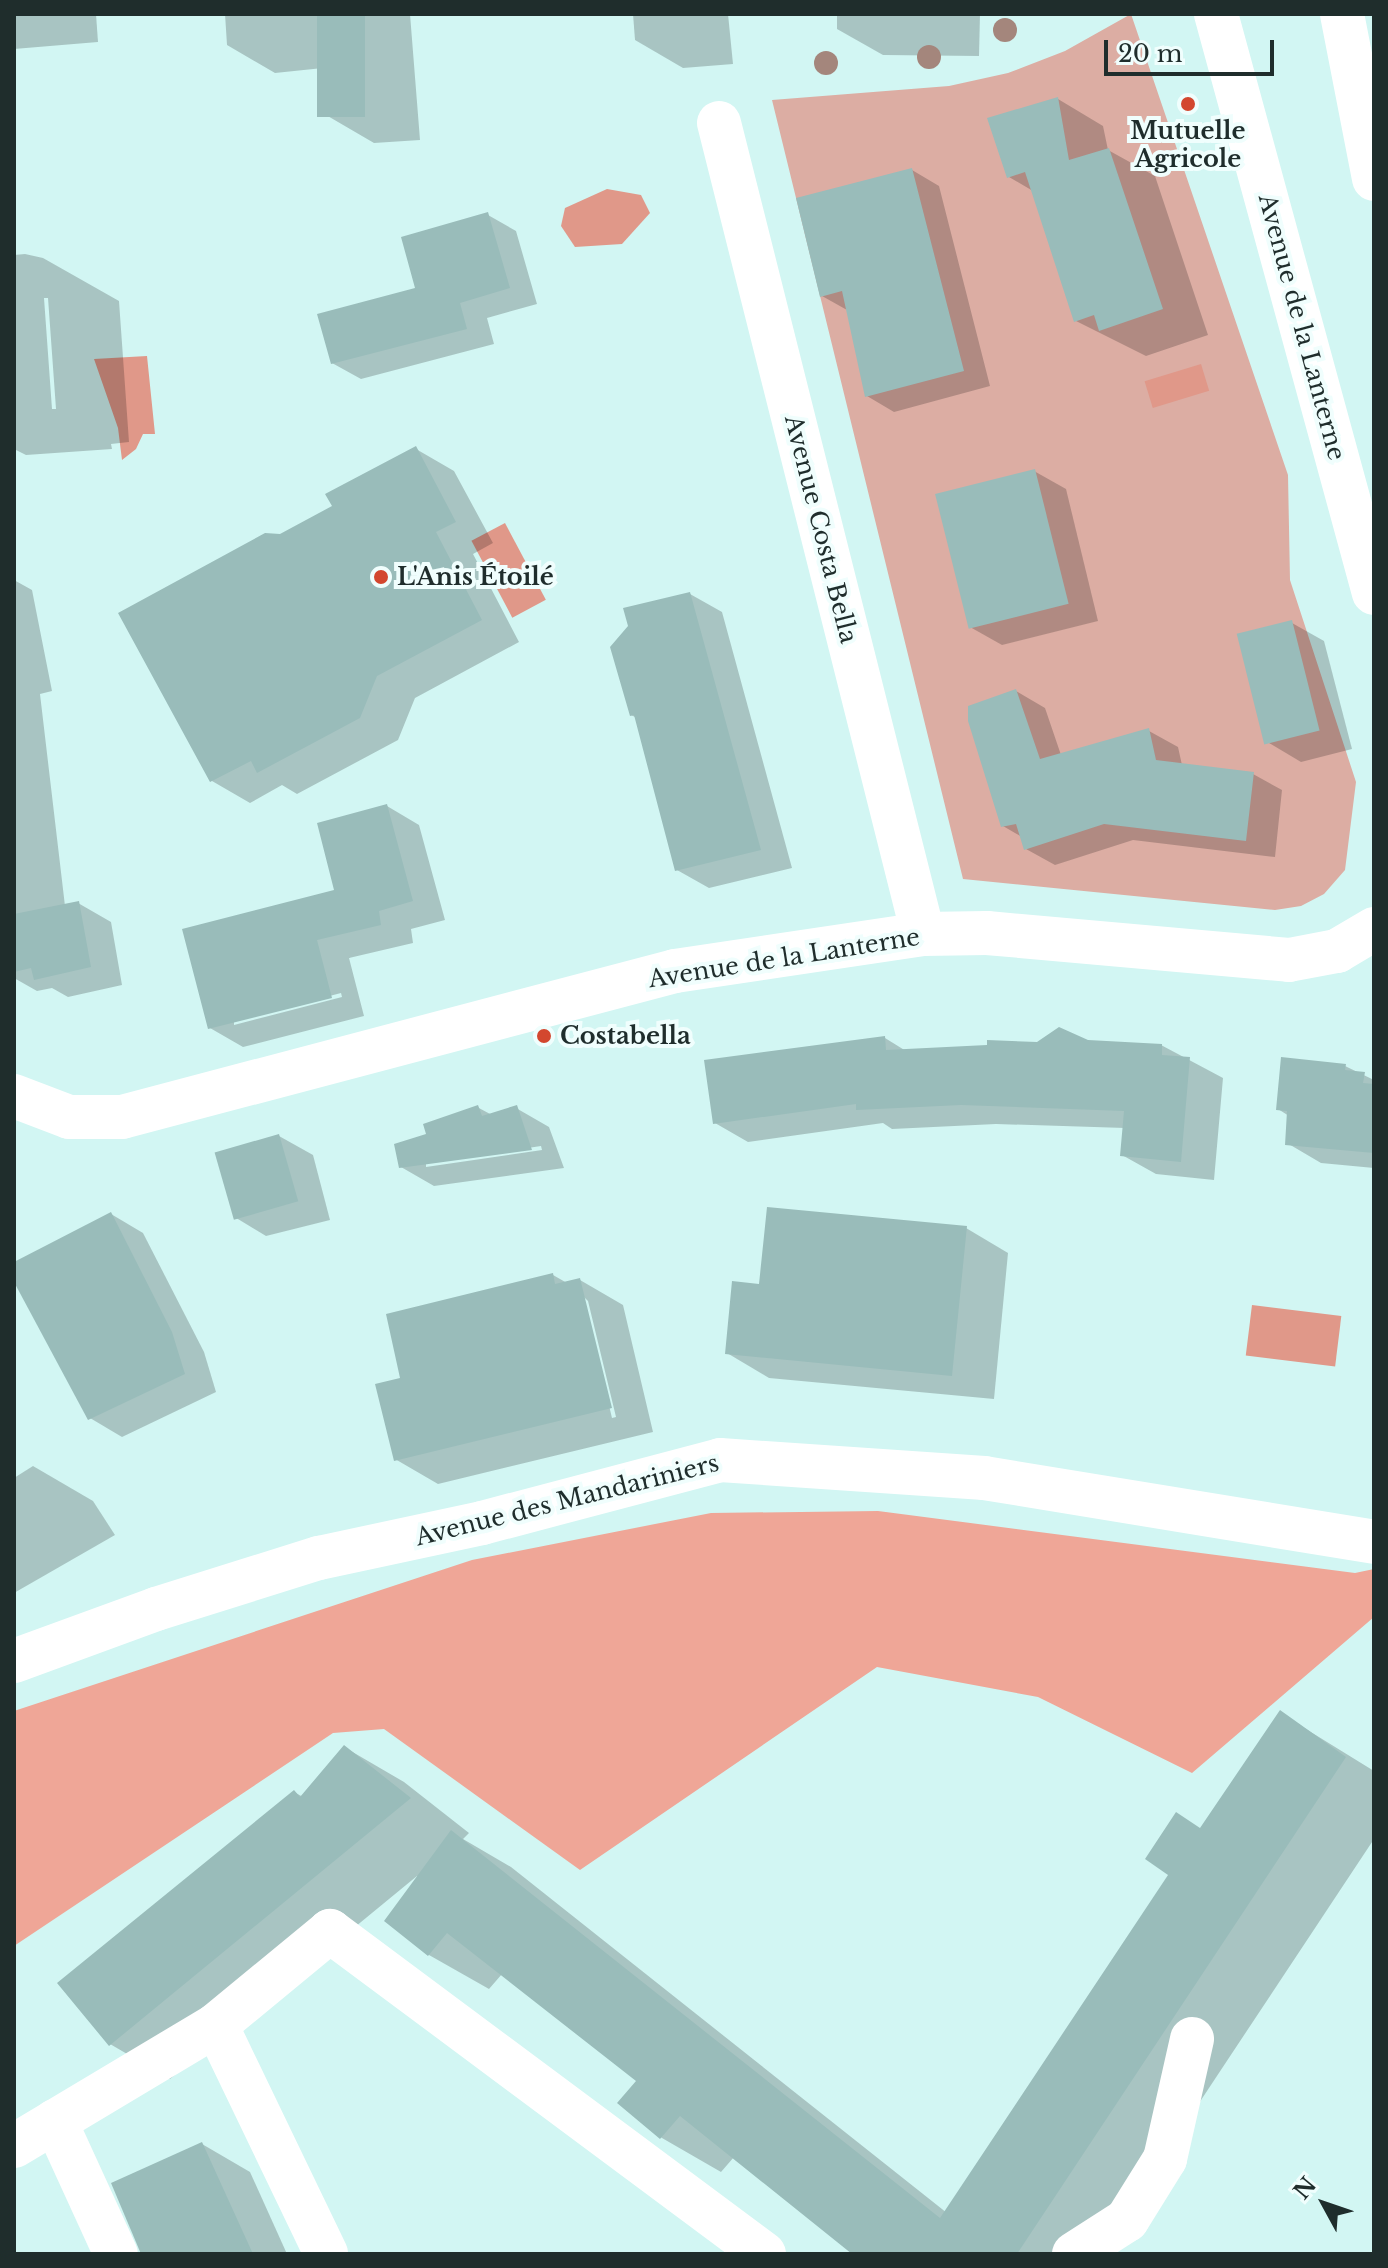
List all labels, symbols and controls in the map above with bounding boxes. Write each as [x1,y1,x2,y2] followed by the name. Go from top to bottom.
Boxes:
[1108,24,1278,74] scale bar
[1118,39,1183,68] text: 20 m
[1179,95,1197,113] marker: Mutuelle Agricole
[1130,117,1246,173] place label: Mutuelle Agricole
[1253,190,1351,464] street label: Avenue de la Lanterne
[779,412,863,646] street label: Avenue Costa Bella
[397,563,554,591] place label: L'Anis Étoilé
[372,568,390,586] marker: L'Anis Étoilé
[646,922,922,994] street label: Avenue de la Lanterne
[560,1022,691,1050] place label: Costabella
[535,1027,553,1045] marker: Costabella
[412,1448,722,1552] street label: Avenue des Mandariniers
[1284,2164,1364,2244] north arrow
[1288,2172,1322,2205] text: N

